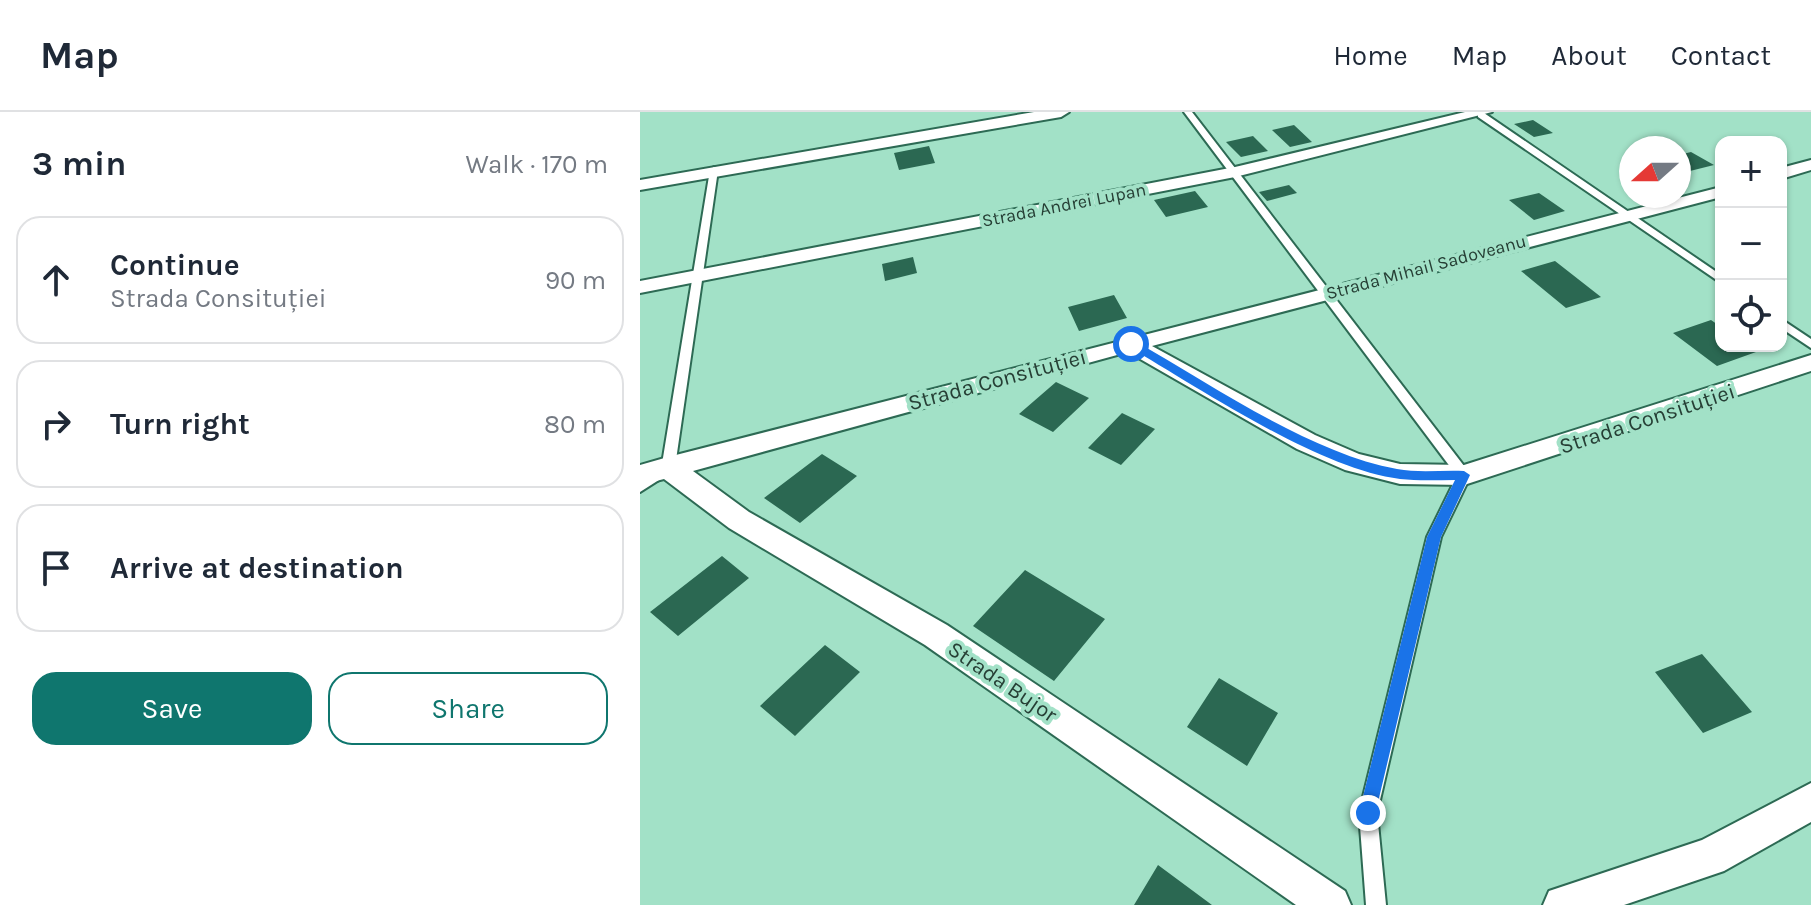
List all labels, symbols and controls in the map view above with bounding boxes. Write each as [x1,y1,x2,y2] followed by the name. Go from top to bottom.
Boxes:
[40,33,119,78] text: Map
[1333,39,1408,72] text: Home
[1452,39,1507,72] text: Map
[1551,39,1627,72] text: About
[1671,39,1771,72] text: Contact
[1619,136,1691,208] north arrow
[1715,136,1787,352] map controls
[1715,136,1787,208] button: +
[32,144,126,184] text: 3 min
[466,149,608,180] text: Walk · 170 m
[980,178,1148,232] street label: Strada Andrei Lupan
[1715,208,1787,280] button: −
[1324,230,1528,304] street label: Strada Mihail Sadoveanu
[110,247,240,283] text: Continue
[34,258,78,302] icon: ahead
[545,265,606,296] text: 90 m
[1715,280,1787,352] button: locate
[110,283,327,314] text: Strada Consituției
[1113,326,1149,362] route start
[905,344,1089,416] street label: Strada Consituției
[1556,378,1738,460] street label: Strada Consituției
[34,402,78,446] icon: right
[110,406,250,442] text: Turn right
[544,409,606,440] text: 80 m
[34,546,78,590] icon: arrive
[110,550,404,586] text: Arrive at destination
[943,636,1062,728] street label: Strada Bujor
[32,672,312,745] button: Save
[328,672,608,745] button: Share
[1350,795,1386,831] route end

